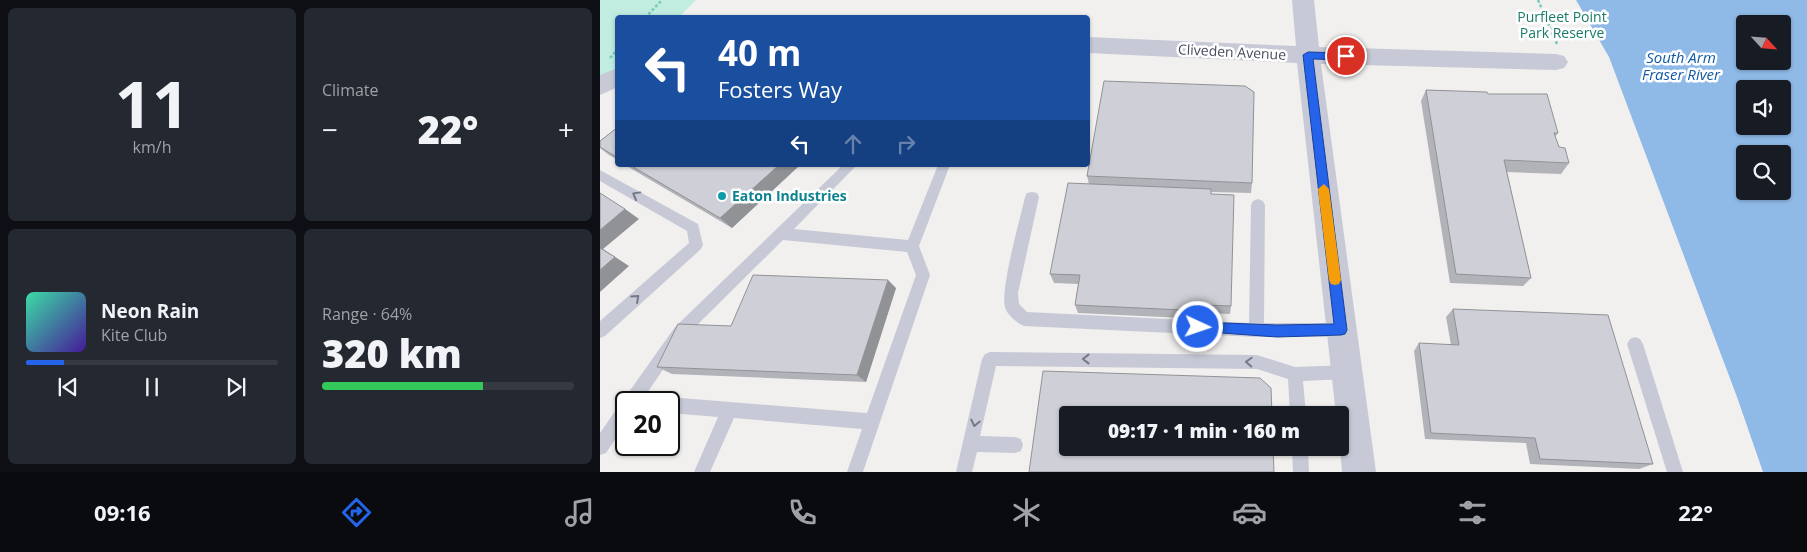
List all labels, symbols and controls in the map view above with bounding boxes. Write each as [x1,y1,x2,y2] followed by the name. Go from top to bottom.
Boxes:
[1517,7,1607,42] park label: Purfleet Point Park Reserve
[1736,15,1791,70] north arrow
[1736,15,1791,200] map controls
[718,29,801,76] text: 40 m
[635,35,700,100] icon: left
[1325,35,1367,77] pin
[1178,39,1287,64] street label: Cliveden Avenue
[1332,42,1360,70] icon: arrive
[1642,47,1721,84] water label: South Arm Fraser River
[115,59,189,147] text: 11
[718,74,842,104] text: Fosters Way
[322,79,379,101] text: Climate
[1736,80,1791,135] button: sound
[418,103,478,155] text: 22°
[322,110,338,148] text: −
[558,110,574,148] text: +
[786,130,814,158] icon: left
[839,130,867,158] icon: ahead
[892,130,920,158] icon: right
[133,136,171,158] text: km/h
[1736,145,1791,200] button: search
[732,186,847,205] place label: Eaton Industries
[716,190,728,202] marker: Eaton Industries
[632,192,641,202] one-way arrow
[631,295,640,304] one-way arrow
[101,298,199,324] text: Neon Rain
[1171,300,1223,352] position arrow
[322,303,412,325] text: Range · 64%
[101,324,167,346] text: Kite Club
[322,327,462,379] text: 320 km
[1082,354,1090,364] one-way arrow
[1244,356,1252,367] one-way arrow
[54,373,82,401] icon: previous
[138,373,166,401] icon: pause
[222,373,250,401] icon: next
[615,391,680,456] speed limit sign: 20
[1108,418,1300,444] text: 09:17 · 1 min · 160 m
[970,419,981,428] one-way arrow
[339,495,374,530] icon: directions
[562,495,597,530] icon: music
[785,495,820,530] icon: phone
[1009,495,1044,530] icon: climate
[1232,495,1267,530] icon: car
[1455,495,1490,530] icon: filters
[94,497,151,527] text: 09:16
[1678,497,1713,527] text: 22°

